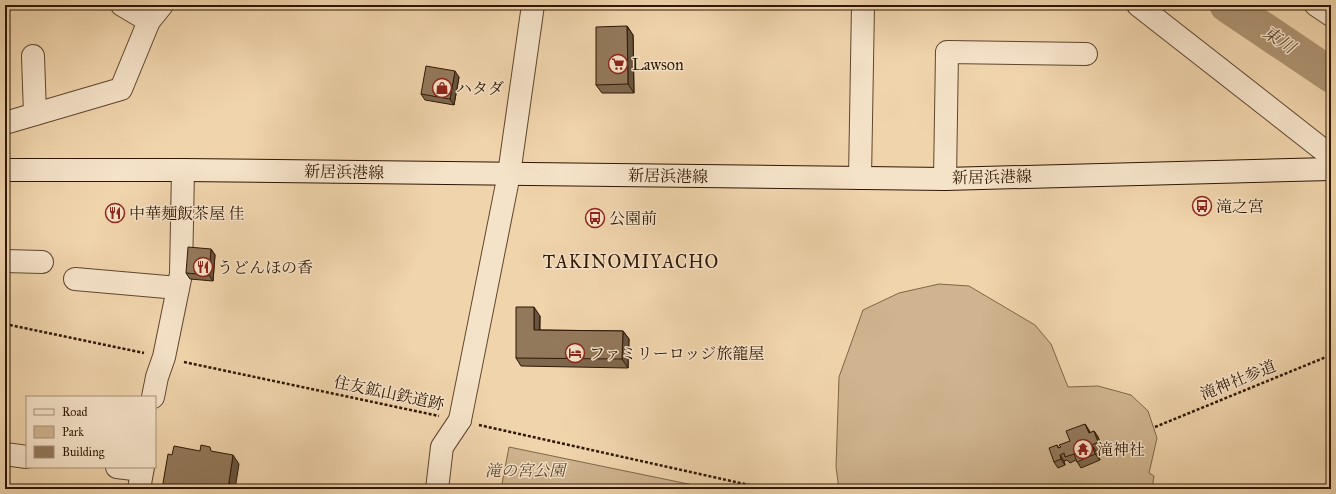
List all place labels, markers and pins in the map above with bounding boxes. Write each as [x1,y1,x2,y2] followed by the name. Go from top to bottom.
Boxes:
[607,53,629,75] supermarket icon: Lawson
[632,55,684,74] place label: Lawson
[431,77,453,99] shop icon: ハタダ
[456,79,504,98] place label: ハタダ
[1191,195,1213,217] bus stop icon: 滝之宮
[1216,197,1264,216] place label: 滝之宮
[104,202,126,224] restaurant icon: 中華麺飯茶屋 佳
[129,204,244,223] place label: 中華麺飯茶屋 佳
[584,207,606,229] bus stop icon: 公園前
[609,209,657,228] place label: 公園前
[192,256,214,278] restaurant icon: うどんほの香
[217,258,313,277] place label: うどんほの香
[564,342,586,364] hotel icon: ファミリーロッジ旅籠屋
[589,344,764,363] place label: ファミリーロッジ旅籠屋
[1072,438,1094,460] temple icon: 滝神社
[1097,440,1145,459] place label: 滝神社

